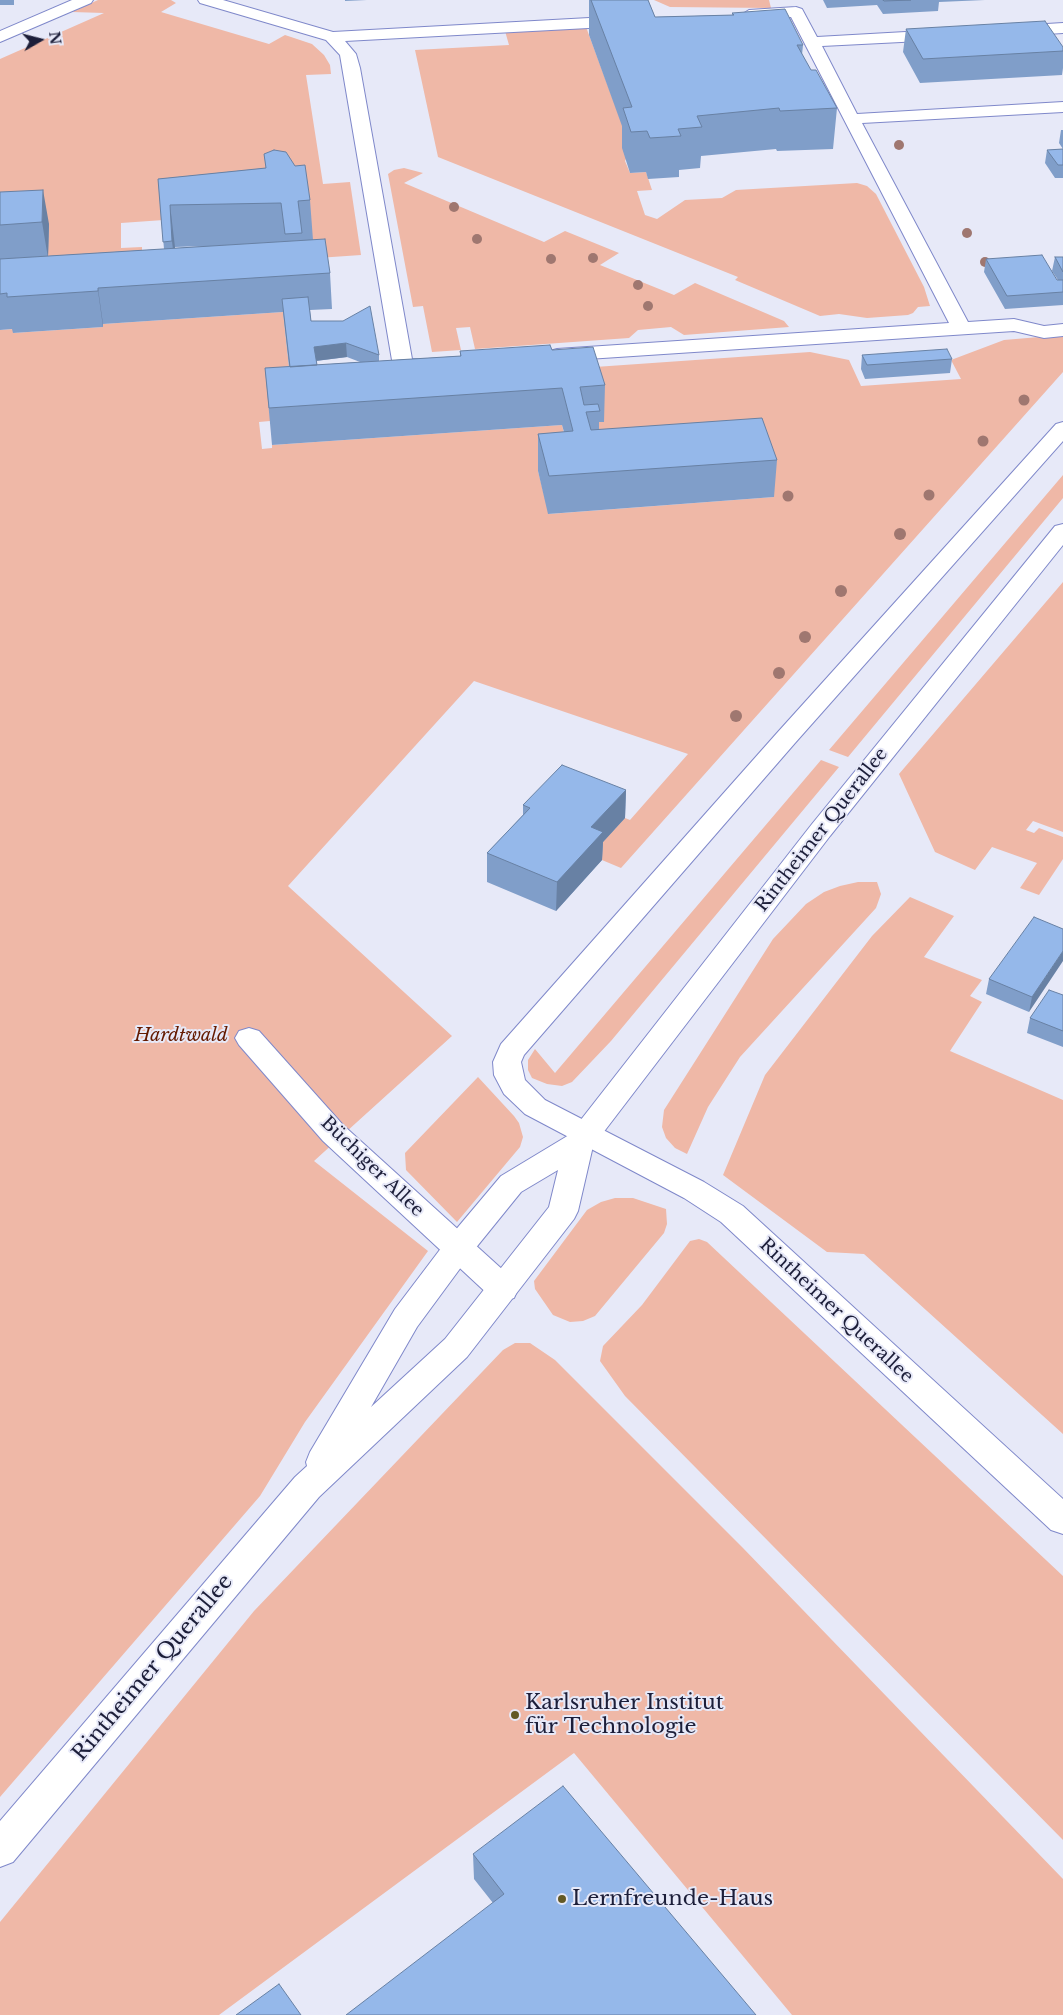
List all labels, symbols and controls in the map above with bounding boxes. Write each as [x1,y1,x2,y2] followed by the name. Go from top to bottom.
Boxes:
[15,15,65,65] north arrow
[45,30,65,46] text: N
[751,744,893,916] street label: Rintheimer Querallee
[134,1025,228,1047] park label: Hardtwald
[316,1112,428,1222] street label: Büchiger Allee
[755,1234,917,1388] street label: Rintheimer Querallee
[68,1570,238,1766] street label: Rintheimer Querallee
[525,1690,724,1740] place label: Karlsruher Institut für Technologie
[509,1709,521,1721] marker: Karlsruher Institut für Technologie
[572,1886,773,1912] place label: Lernfreunde-Haus
[556,1893,568,1905] marker: Lernfreunde-Haus

